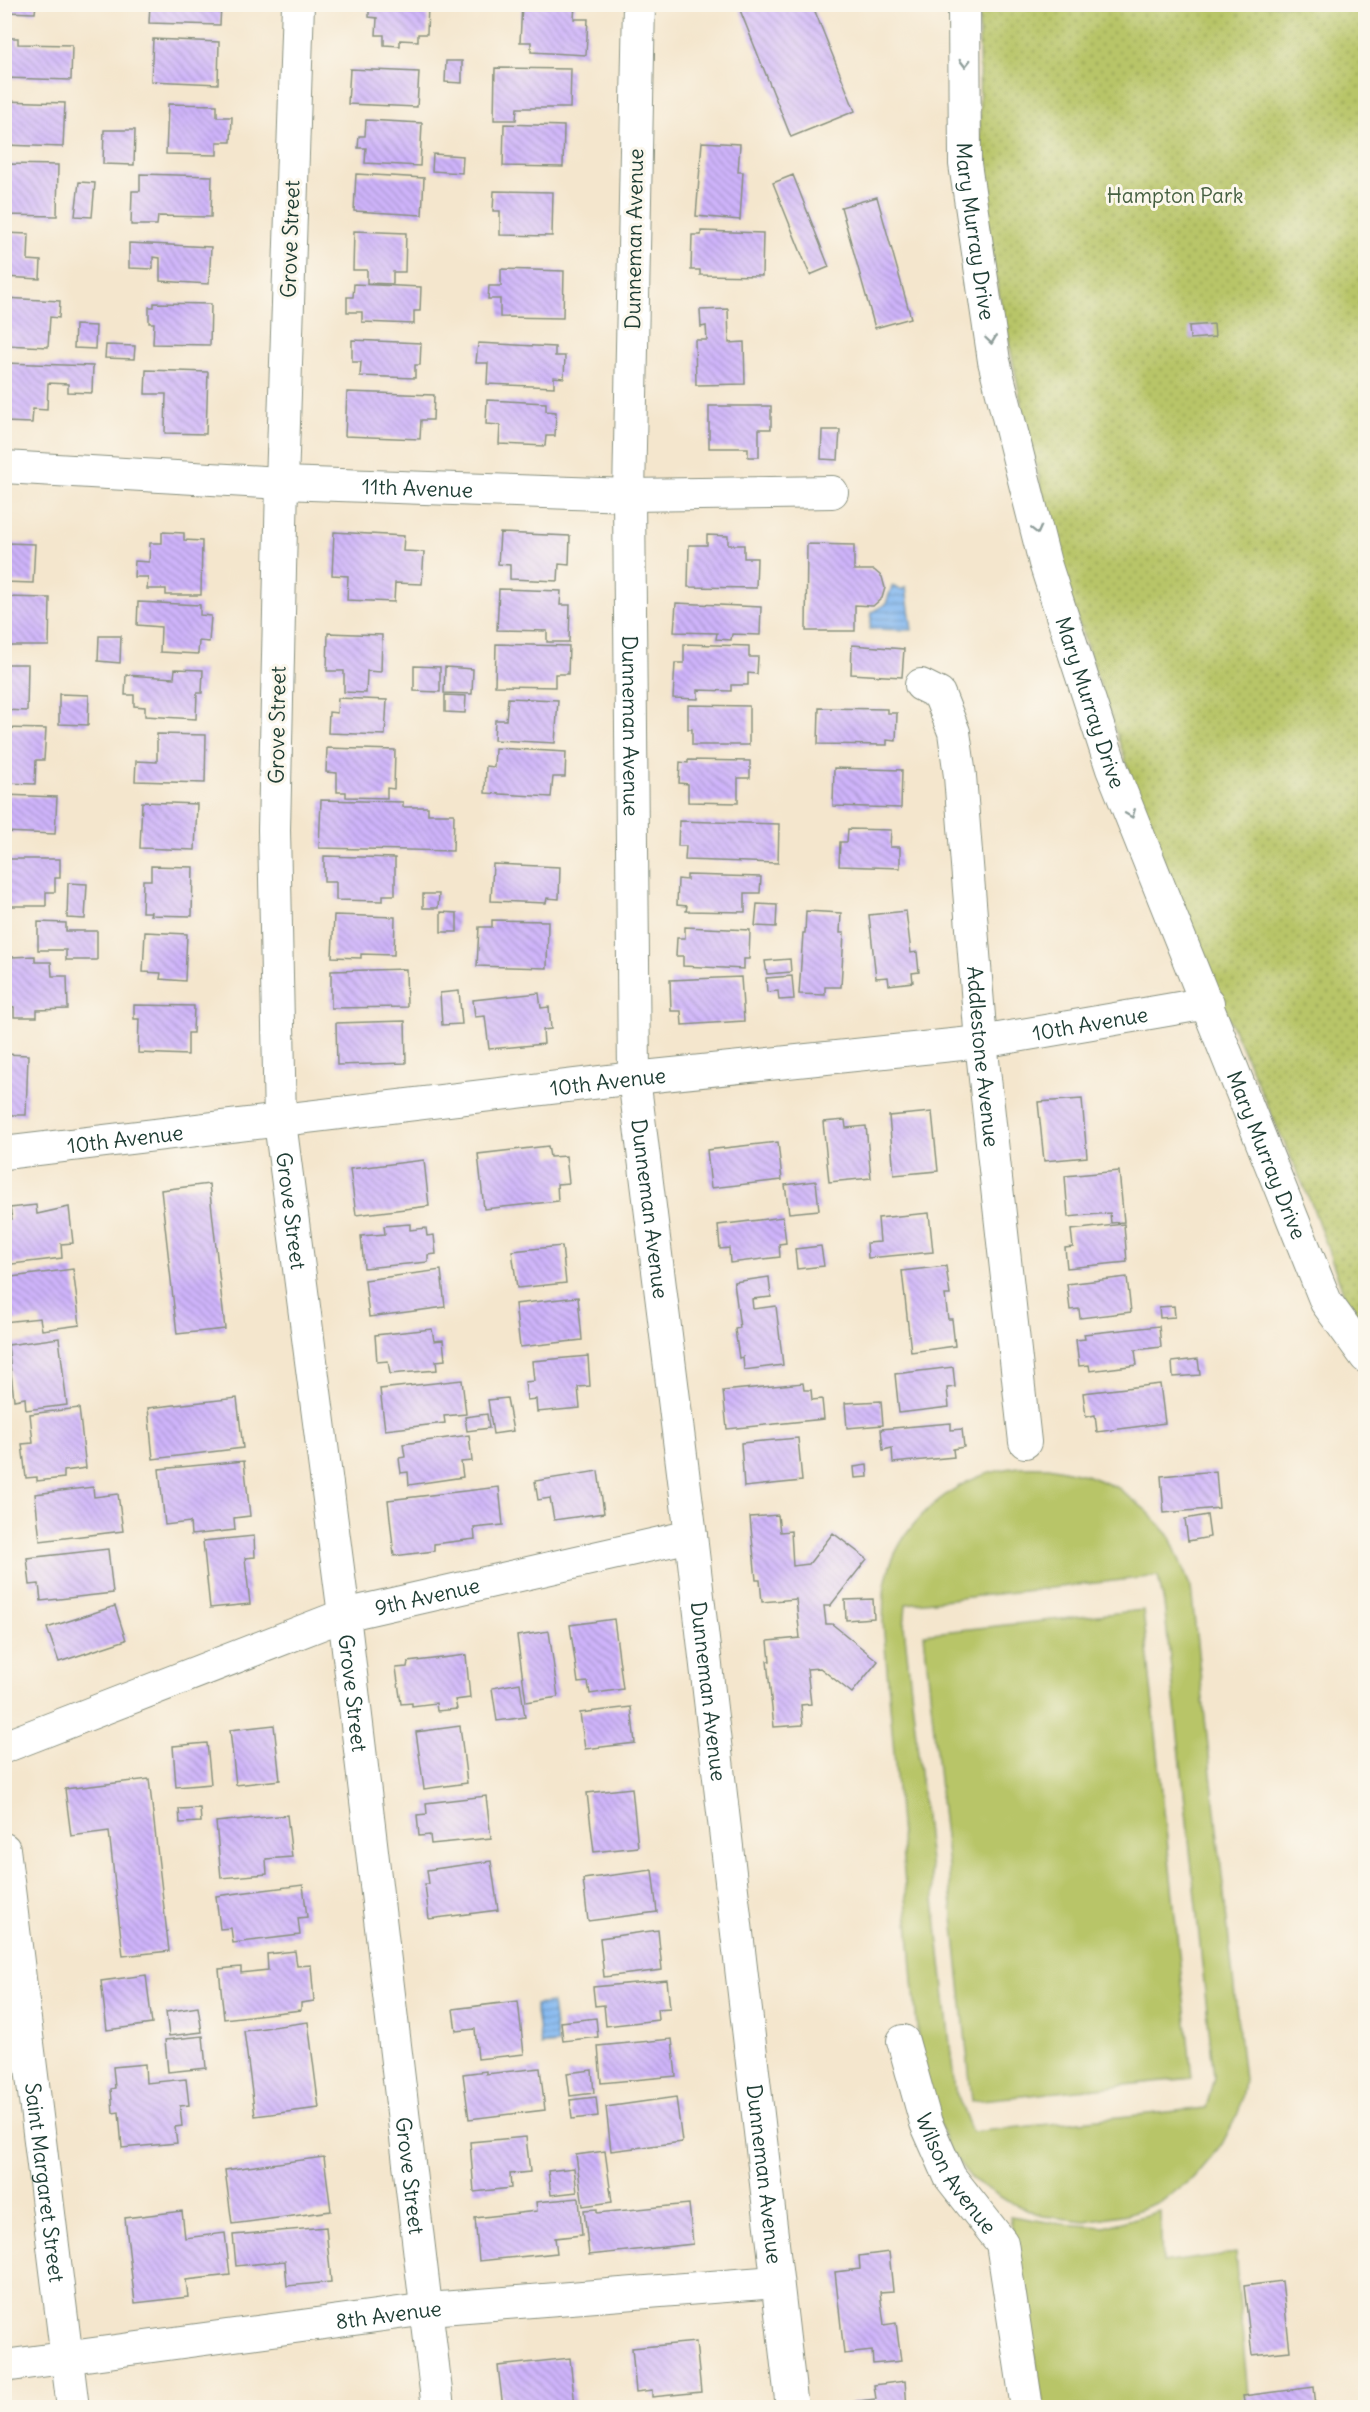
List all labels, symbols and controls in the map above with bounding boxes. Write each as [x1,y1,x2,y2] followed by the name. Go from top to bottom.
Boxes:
[959,58,971,67] one-way arrow
[951,142,1001,322] street label: Mary Murray Drive
[619,148,649,330] street label: Dunneman Avenue
[274,180,306,298] street label: Grove Street
[1107,182,1243,209] park label: Hampton Park
[985,335,997,345] one-way arrow
[361,472,474,503] street label: 11th Avenue
[1029,524,1042,534] one-way arrow
[1050,613,1132,792] street label: Mary Murray Drive
[617,635,645,816] street label: Dunneman Avenue
[262,666,292,784] street label: Grove Street
[1124,808,1136,819] one-way arrow
[962,965,1006,1148] street label: Addlestone Avenue
[1030,1000,1150,1046] street label: 10th Avenue
[548,1061,667,1101] street label: 10th Avenue
[1221,1067,1313,1243] street label: Mary Murray Drive
[626,1117,675,1300] street label: Dunneman Avenue
[66,1118,185,1159] street label: 10th Avenue
[271,1151,313,1271] street label: Grove Street
[372,1571,482,1621] street label: 9th Avenue
[685,1600,733,1783] street label: Dunneman Avenue
[333,1633,374,1753] street label: Grove Street
[19,2081,71,2284] street label: Saint Margaret Street
[741,2083,789,2265] street label: Dunneman Avenue
[910,2110,1003,2239] street label: Wilson Avenue
[390,2115,431,2236] street label: Grove Street
[334,2294,443,2335] street label: 8th Avenue

